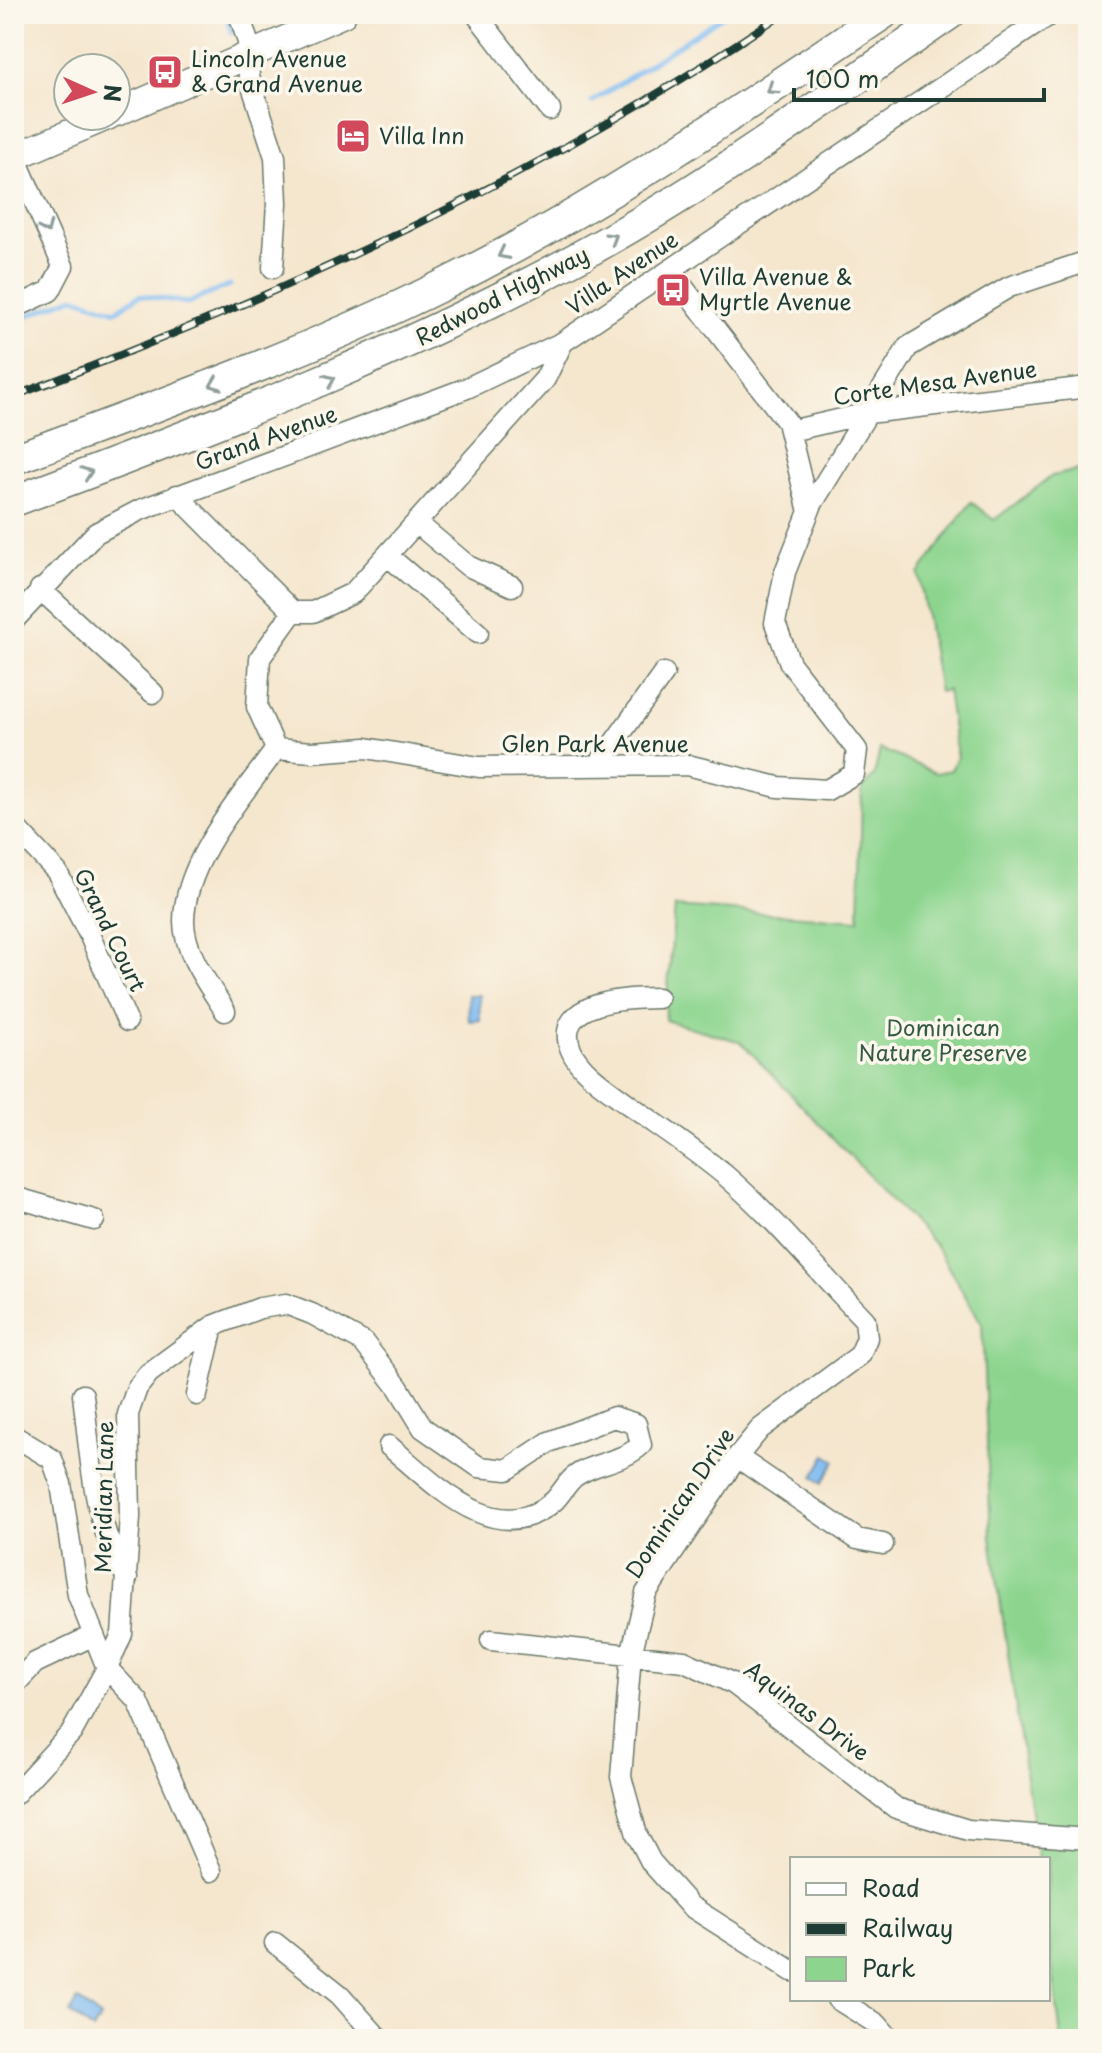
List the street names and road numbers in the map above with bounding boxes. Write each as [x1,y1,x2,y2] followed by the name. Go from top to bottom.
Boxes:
[558,222,684,321] street label: Villa Avenue
[409,237,594,353] street label: Redwood Highway
[831,351,1039,412] street label: Corte Mesa Avenue
[190,396,341,478] street label: Grand Avenue
[501,726,689,759] street label: Glen Park Avenue
[67,862,156,997] street label: Grand Court
[616,1420,741,1584] street label: Dominican Drive
[85,1421,120,1573] street label: Meridian Lane
[738,1652,877,1768] street label: Aquinas Drive

